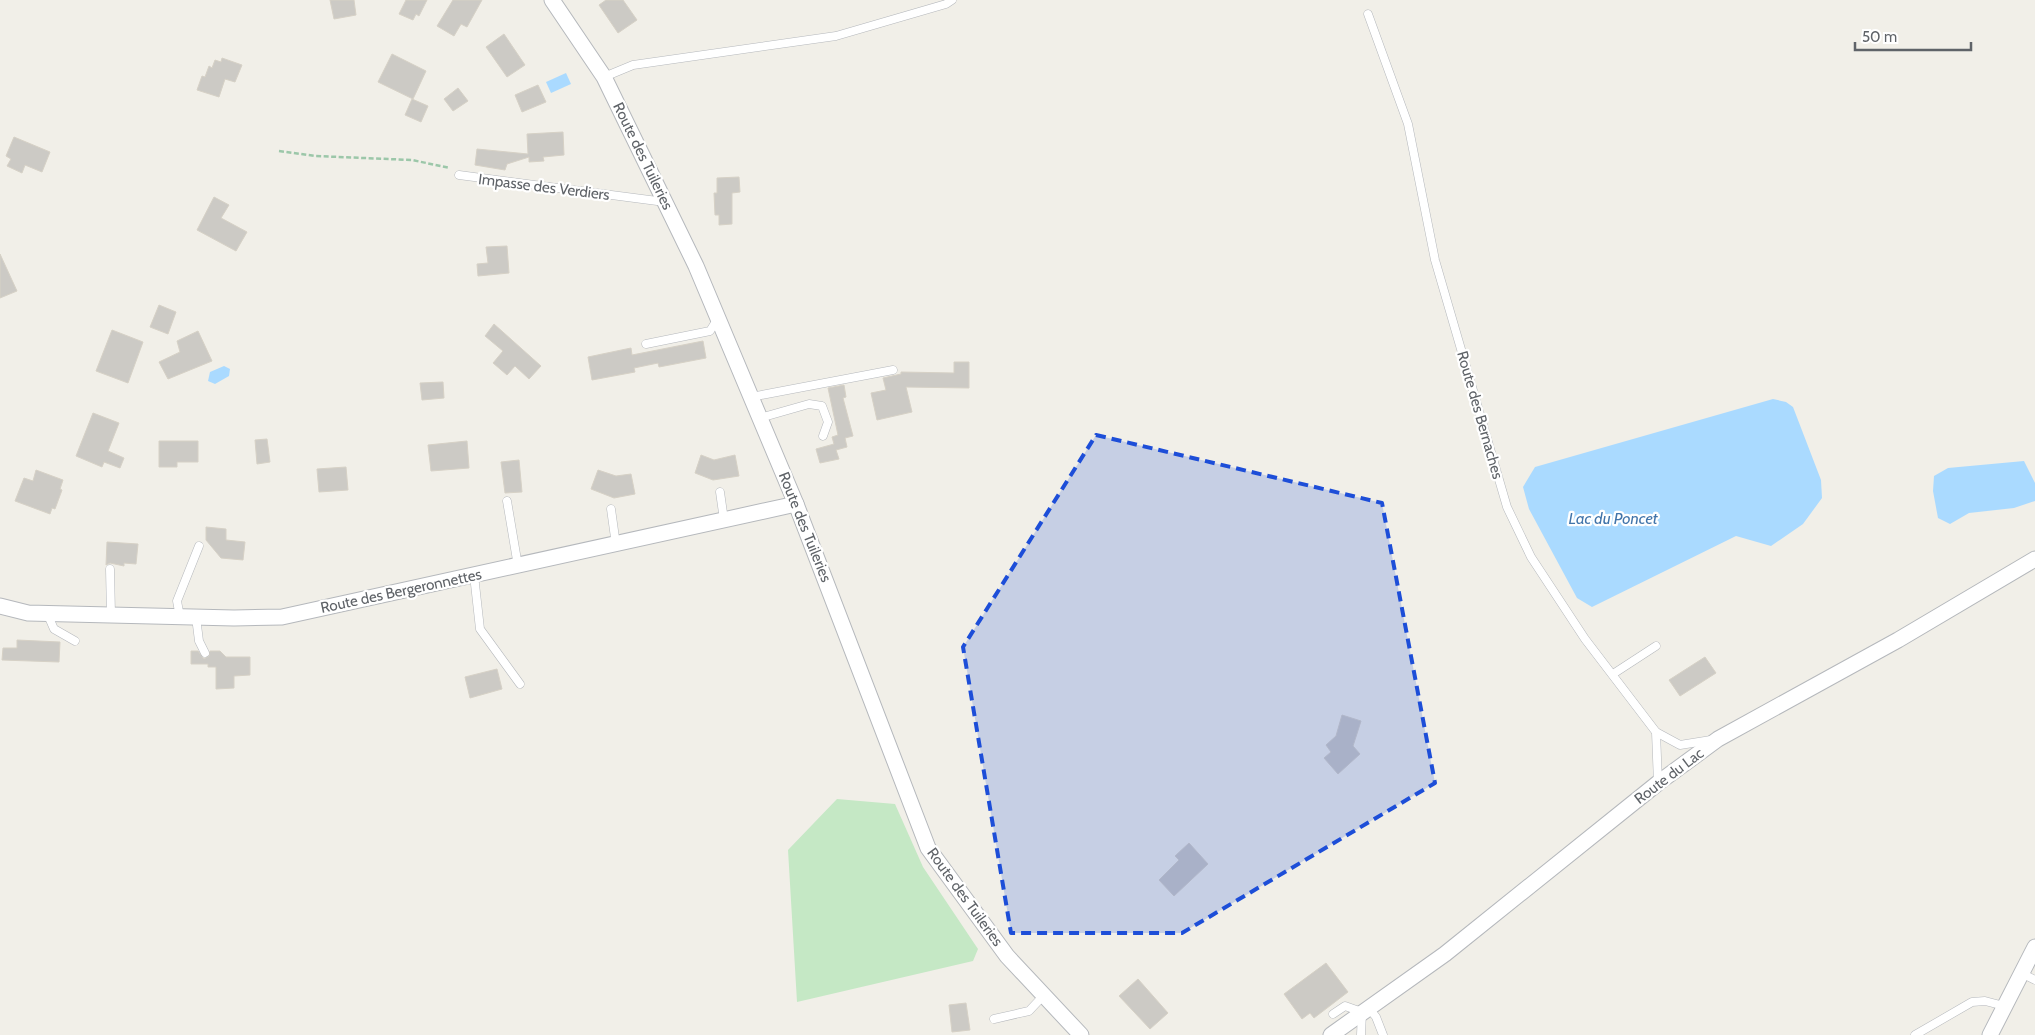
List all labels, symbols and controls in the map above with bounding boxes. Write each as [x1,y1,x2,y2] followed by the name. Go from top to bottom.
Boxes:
[1855,20,1971,52] scale bar
[1862,28,1897,46] text: 50 m
[609,99,677,213] street label: Route des Tuileries
[477,170,611,204] street label: Impasse des Verdiers
[1453,349,1507,481] street label: Route des Bernaches
[775,469,835,585] street label: Route des Tuileries
[1568,509,1659,528] water label: Lac du Poncet
[319,565,483,617] street label: Route des Bergeronnettes
[1631,744,1707,808] street label: Route du Lac
[923,844,1007,950] street label: Route des Tuileries

